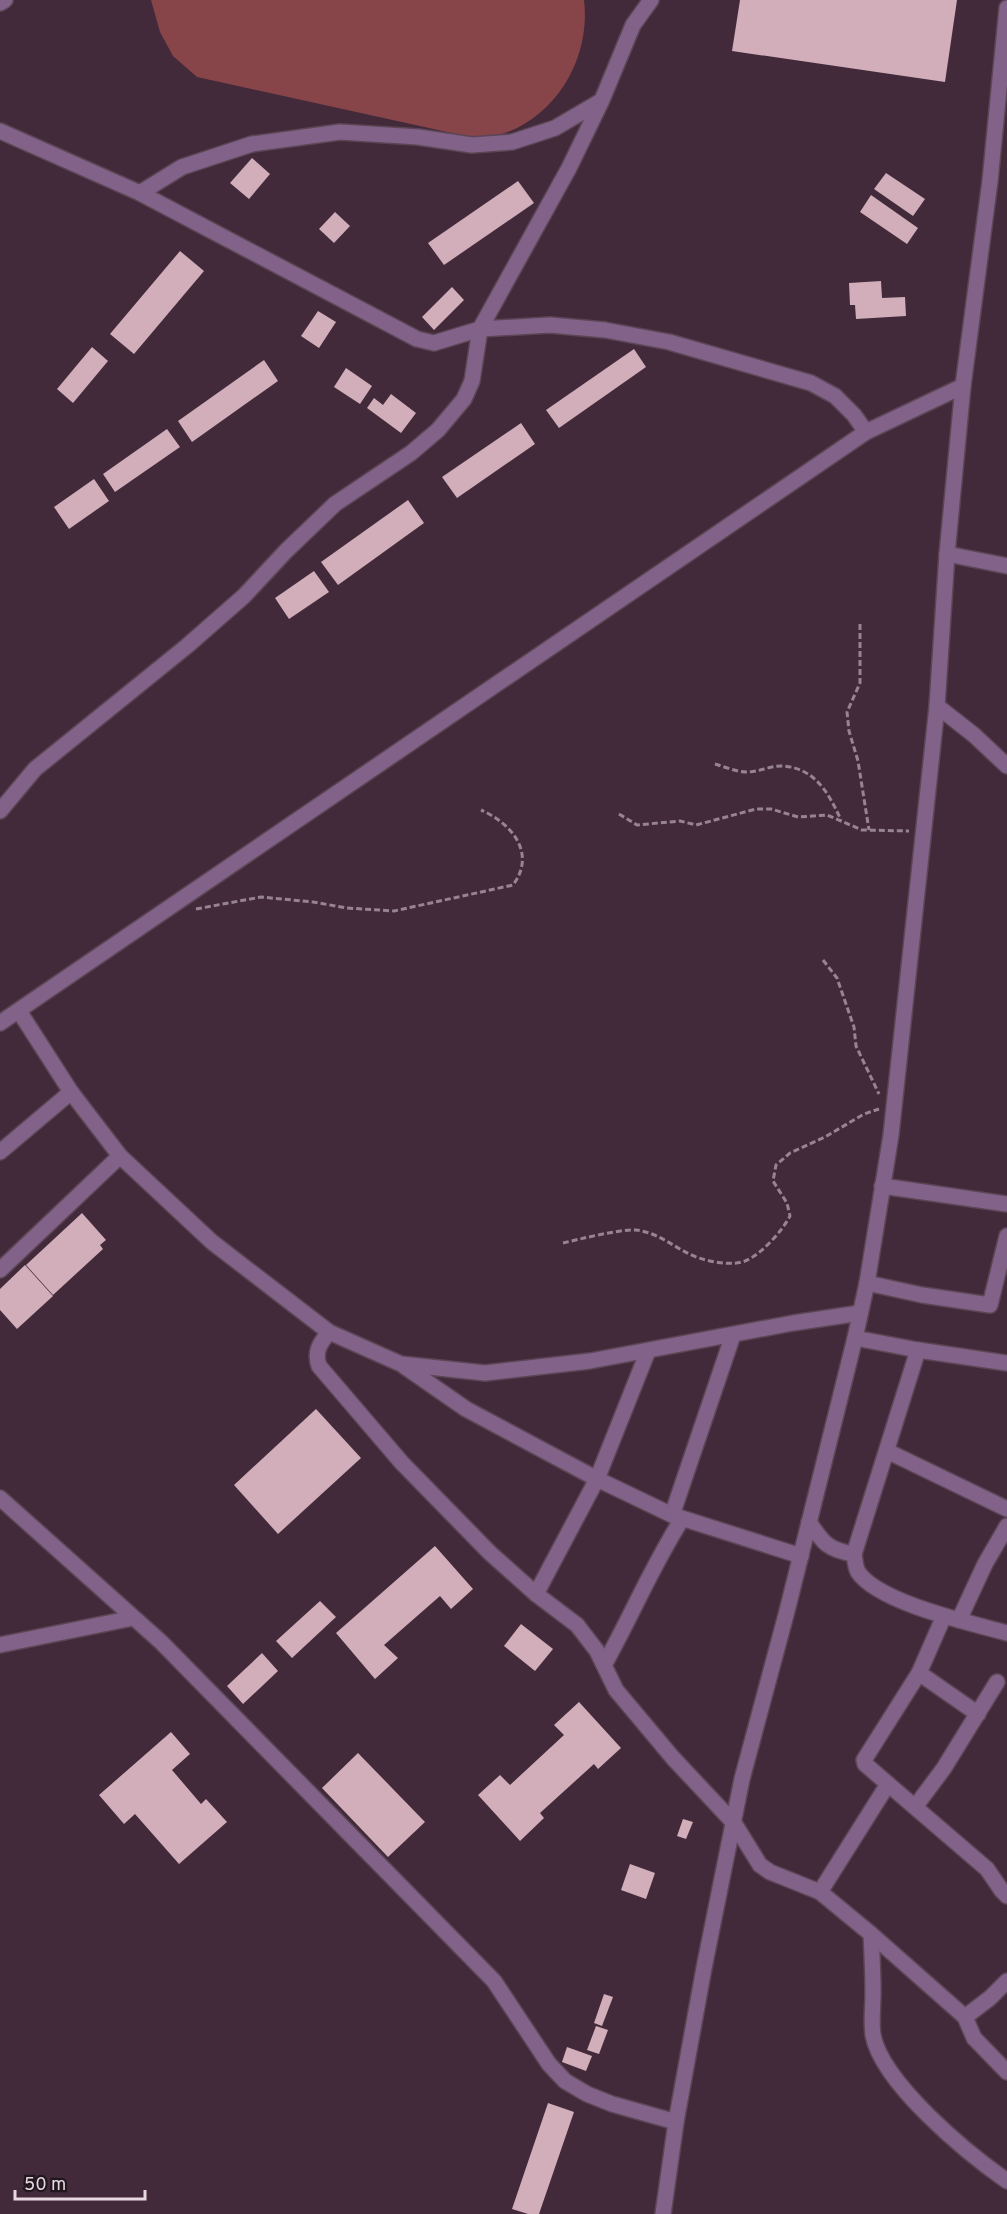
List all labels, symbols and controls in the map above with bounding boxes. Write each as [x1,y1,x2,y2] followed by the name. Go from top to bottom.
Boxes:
[15,2163,146,2201] scale bar
[24,2174,66,2197] text: 50 m

